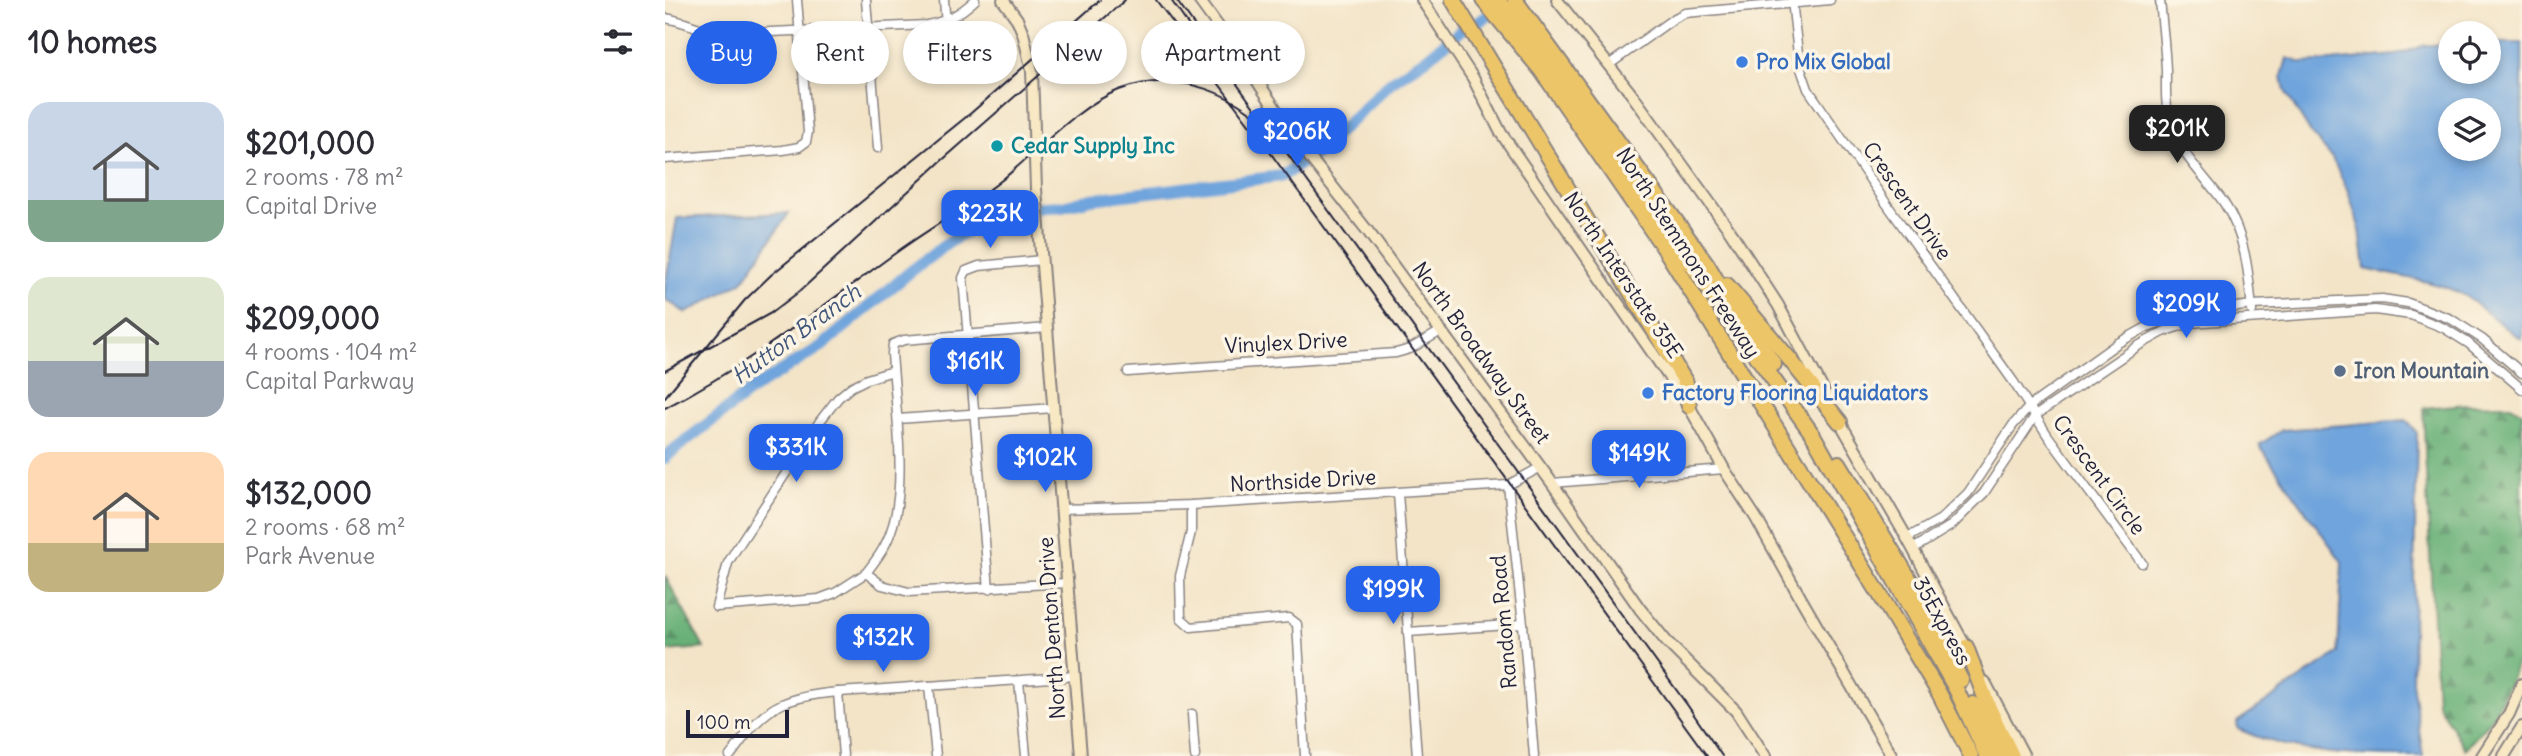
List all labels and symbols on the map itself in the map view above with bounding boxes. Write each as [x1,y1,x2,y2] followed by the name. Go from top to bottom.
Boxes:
[1756,48,1891,75] place label: Pro Mix Global
[1734,54,1750,70] marker: Pro Mix Global
[2128,106,2226,165] pin: $201K
[1248,108,1346,168] pin: $206K
[1011,132,1175,159] place label: Cedar Supply Inc
[1857,137,1958,265] street label: Crescent Drive
[989,138,1005,154] marker: Cedar Supply Inc
[1610,142,1767,363] street label: North Stemmons Freeway
[1558,186,1689,363] street label: North Interstate 35E
[941,190,1039,250] pin: $223K
[1406,256,1557,449] street label: North Broadway Street
[725,277,867,390] water label: Hutton Branch
[2137,280,2235,340] pin: $209K
[1224,326,1348,359] street label: Vinylex Drive
[926,338,1024,398] pin: $161K
[2354,357,2489,384] place label: Iron Mountain
[2332,363,2348,379] marker: Iron Mountain
[1662,379,1929,406] place label: Factory Flooring Liquidators
[1640,385,1656,401] marker: Factory Flooring Liquidators
[2047,409,2152,540] street label: Crescent Circle
[747,424,845,484] pin: $331K
[1590,430,1688,490] pin: $149K
[996,434,1094,494] pin: $102K
[1229,463,1377,498] street label: Northside Drive
[1032,536,1071,720] street label: North Denton Drive
[1484,554,1523,690] street label: Random Road
[1344,566,1442,626] pin: $199K
[1907,572,1978,670] street label: 35Express
[834,614,932,674] pin: $132K
[686,707,789,739] scale bar

